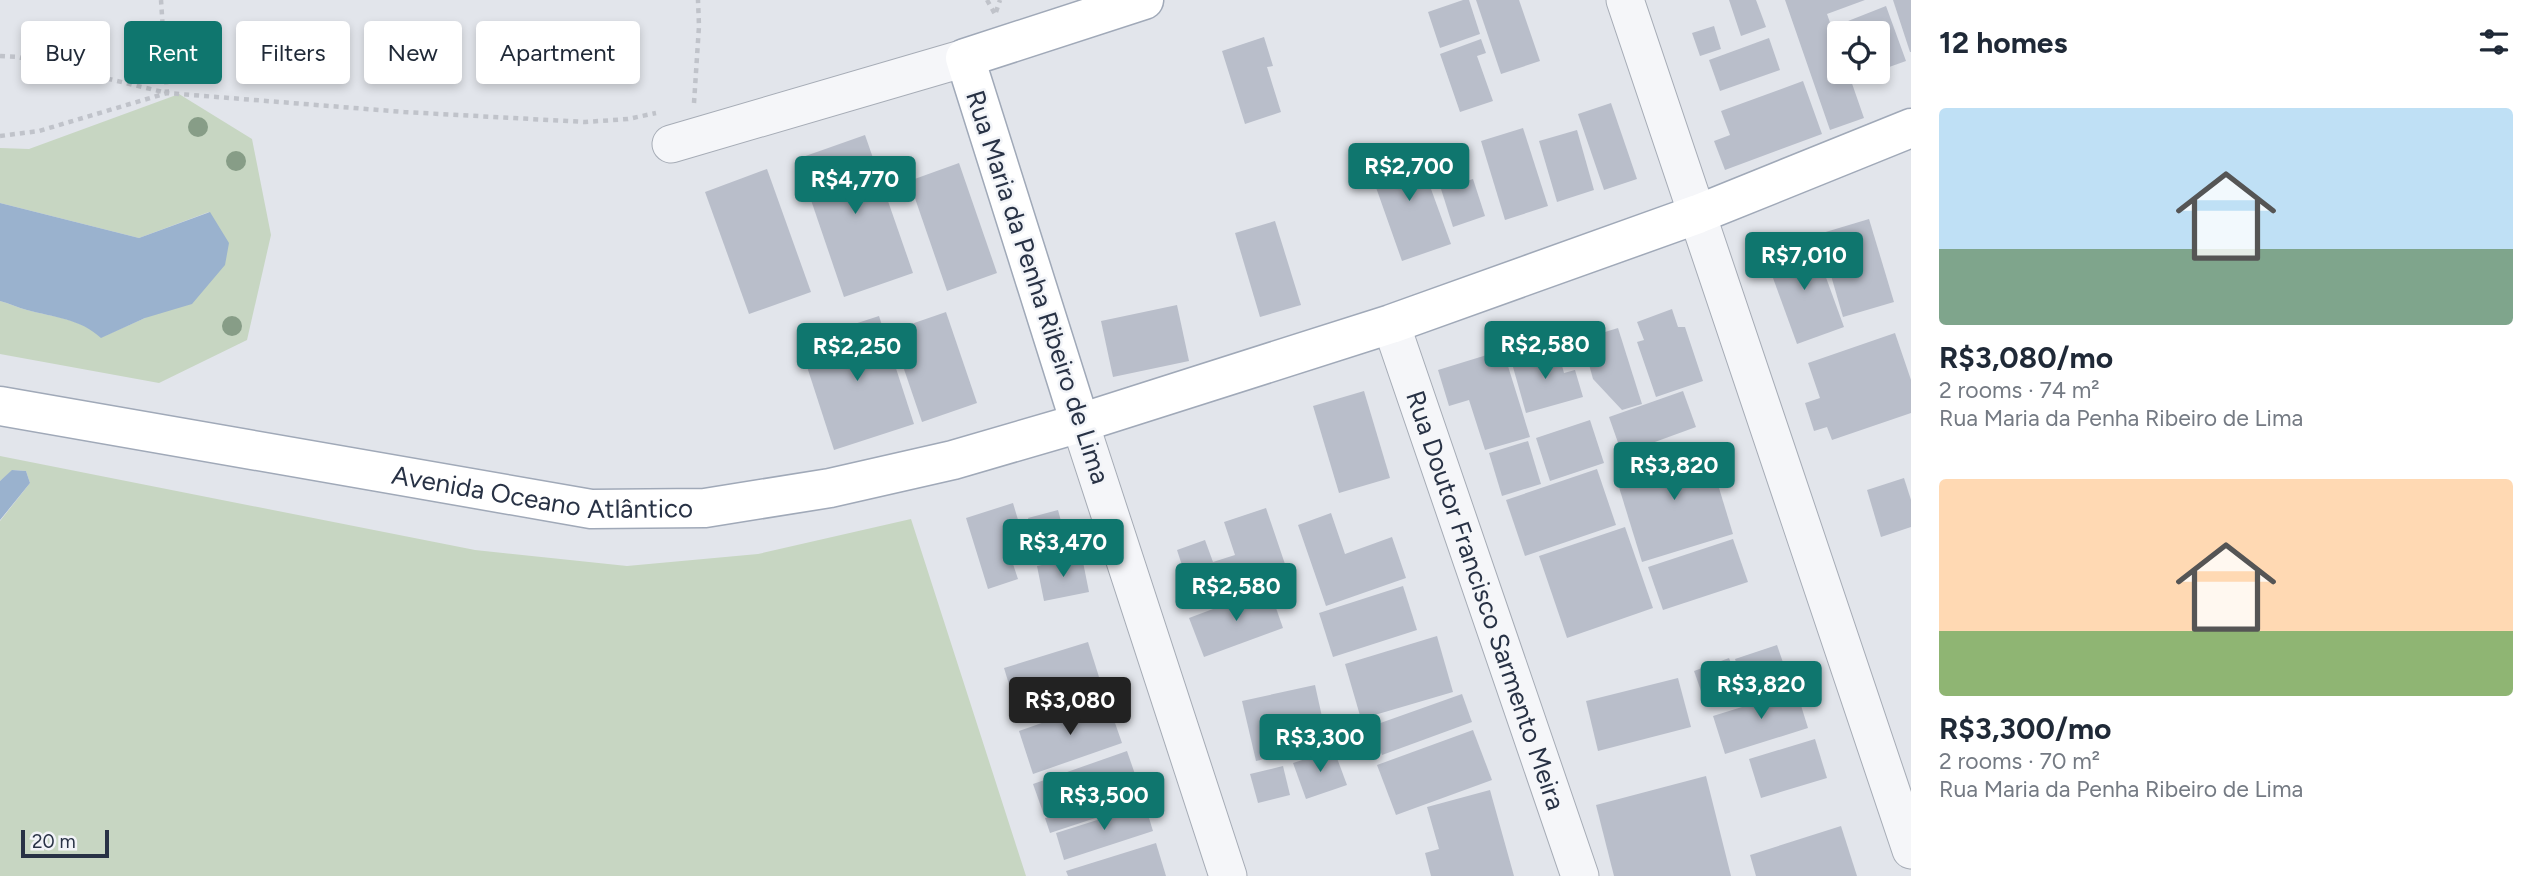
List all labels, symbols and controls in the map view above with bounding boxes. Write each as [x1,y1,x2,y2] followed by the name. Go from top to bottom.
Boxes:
[21,21,110,84] chip: Buy
[124,21,222,84] chip: Rent
[236,21,350,84] chip: Filters
[364,21,462,84] chip: New
[476,21,640,84] chip: Apartment
[1827,21,1890,84] map controls
[1827,21,1890,84] button: locate
[2475,23,2513,61] icon: filters
[1939,24,2067,61] text: 12 homes
[959,86,1117,488] street label: Rua Maria da Penha Ribeiro de Lima
[1344,144,1474,203] pin: R$2,700
[1364,152,1454,180] text: R$2,700
[2163,153,2289,279] icon: home
[790,156,920,216] pin: R$4,770
[811,165,899,193] text: R$4,770
[1739,232,1869,292] pin: R$7,010
[1761,241,1847,269] text: R$7,010
[1480,322,1610,381] pin: R$2,580
[792,324,922,383] pin: R$2,250
[1500,330,1590,358] text: R$2,580
[813,332,901,360] text: R$2,250
[1939,339,2113,376] text: R$3,080/mo
[1939,376,2100,404] text: 2 rooms · 74 m²
[1399,387,1572,814] street label: Rua Doutor Francisco Sarmento Meira
[1939,404,2303,432] text: Rua Maria da Penha Ribeiro de Lima
[1609,442,1739,502] pin: R$3,820
[1630,451,1718,479] text: R$3,820
[389,459,693,525] street label: Avenida Oceano Atlântico
[998,520,1128,579] pin: R$3,470
[2163,524,2289,650] icon: home
[1019,528,1107,556] text: R$3,470
[1171,564,1301,623] pin: R$2,580
[1191,572,1281,600] text: R$2,580
[1696,662,1826,721] pin: R$3,820
[1717,670,1805,698] text: R$3,820
[1005,678,1135,737] pin: R$3,080
[1025,686,1115,714] text: R$3,080
[1939,710,2111,747] text: R$3,300/mo
[1255,714,1385,774] pin: R$3,300
[1276,723,1364,751] text: R$3,300
[1939,747,2100,775] text: 2 rooms · 70 m²
[1039,772,1169,832] pin: R$3,500
[1939,775,2303,803] text: Rua Maria da Penha Ribeiro de Lima
[1059,781,1149,809] text: R$3,500
[21,827,108,859] scale bar
[32,830,76,853] text: 20 m

